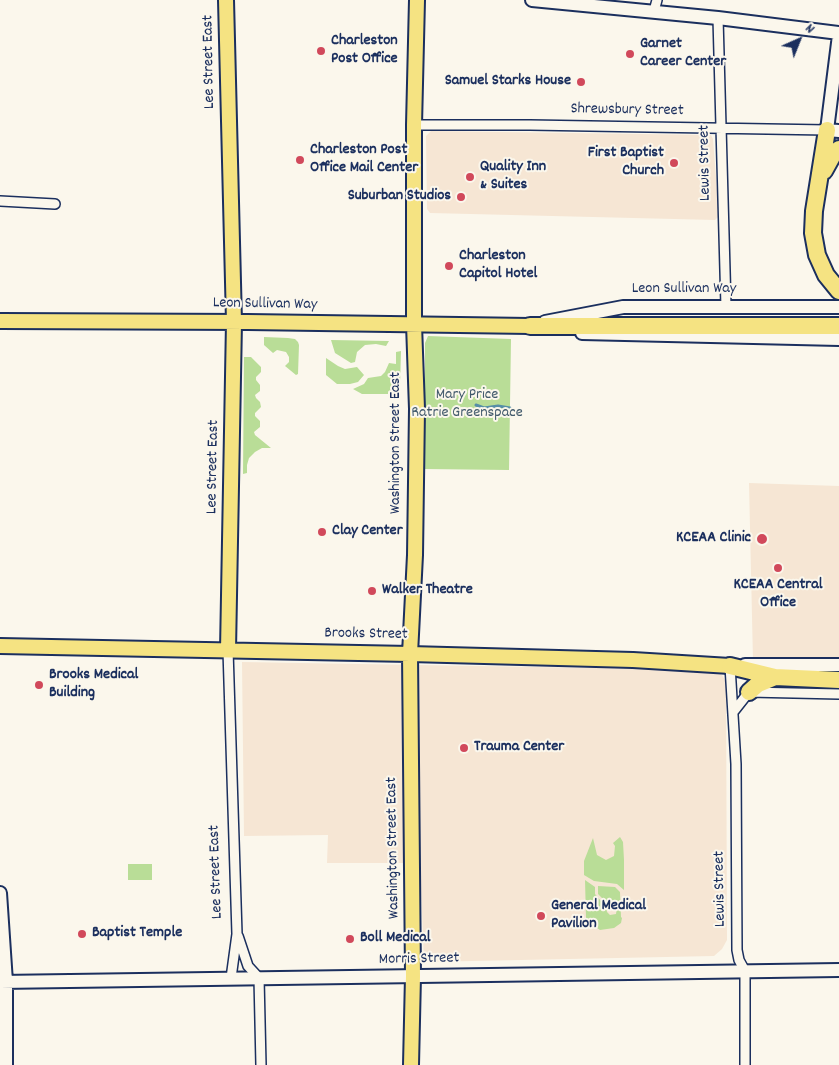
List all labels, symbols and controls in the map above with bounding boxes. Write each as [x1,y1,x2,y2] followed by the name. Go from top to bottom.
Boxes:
[200,15,220,109] street label: Lee Street East
[774,15,824,65] north arrow
[800,20,819,39] text: N
[331,32,398,70] place label: Charleston Post Office
[640,35,726,73] place label: Garnet Career Center
[315,45,327,57] marker: Charleston Post Office
[624,48,636,60] marker: Garnet Career Center
[445,72,571,92] place label: Samuel Starks House
[575,76,587,88] marker: Samuel Starks House
[570,100,684,122] street label: Shrewsbury Street
[696,125,716,201] street label: Lewis Street
[310,141,418,179] place label: Charleston Post Office Mail Center
[588,144,664,182] place label: First Baptist Church
[294,154,306,166] marker: Charleston Post Office Mail Center
[668,157,680,169] marker: First Baptist Church
[480,158,546,196] place label: Quality Inn & Suites
[464,171,476,183] marker: Quality Inn & Suites
[348,187,451,207] place label: Suburban Studios
[455,191,467,203] marker: Suburban Studios
[459,247,537,285] place label: Charleston Capitol Hotel
[443,260,455,272] marker: Charleston Capitol Hotel
[632,280,736,300] street label: Leon Sullivan Way
[213,294,317,316] street label: Leon Sullivan Way
[387,372,407,514] street label: Washington Street East
[411,386,523,424] park label: Mary Price Ratrie Greenspace
[204,420,224,514] street label: Lee Street East
[332,522,403,542] place label: Clay Center
[316,526,328,538] marker: Clay Center
[676,529,751,549] place label: KCEAA Clinic
[755,532,769,546] marker: KCEAA Clinic
[772,562,784,574] marker: KCEAA Central Office
[733,576,823,614] place label: KCEAA Central Office
[382,581,473,601] place label: Walker Theatre
[366,585,378,597] marker: Walker Theatre
[324,625,408,645] street label: Brooks Street
[49,666,138,704] place label: Brooks Medical Building
[33,679,45,691] marker: Brooks Medical Building
[474,738,564,758] place label: Trauma Center
[458,742,470,754] marker: Trauma Center
[383,777,405,919] street label: Washington Street East
[206,825,228,919] street label: Lee Street East
[711,851,731,927] street label: Lewis Street
[551,897,646,935] place label: General Medical Pavilion
[535,910,547,922] marker: General Medical Pavilion
[92,924,182,944] place label: Baptist Temple
[76,928,88,940] marker: Baptist Temple
[360,929,431,949] place label: Boll Medical
[344,933,356,945] marker: Boll Medical
[379,950,459,970] street label: Morris Street

